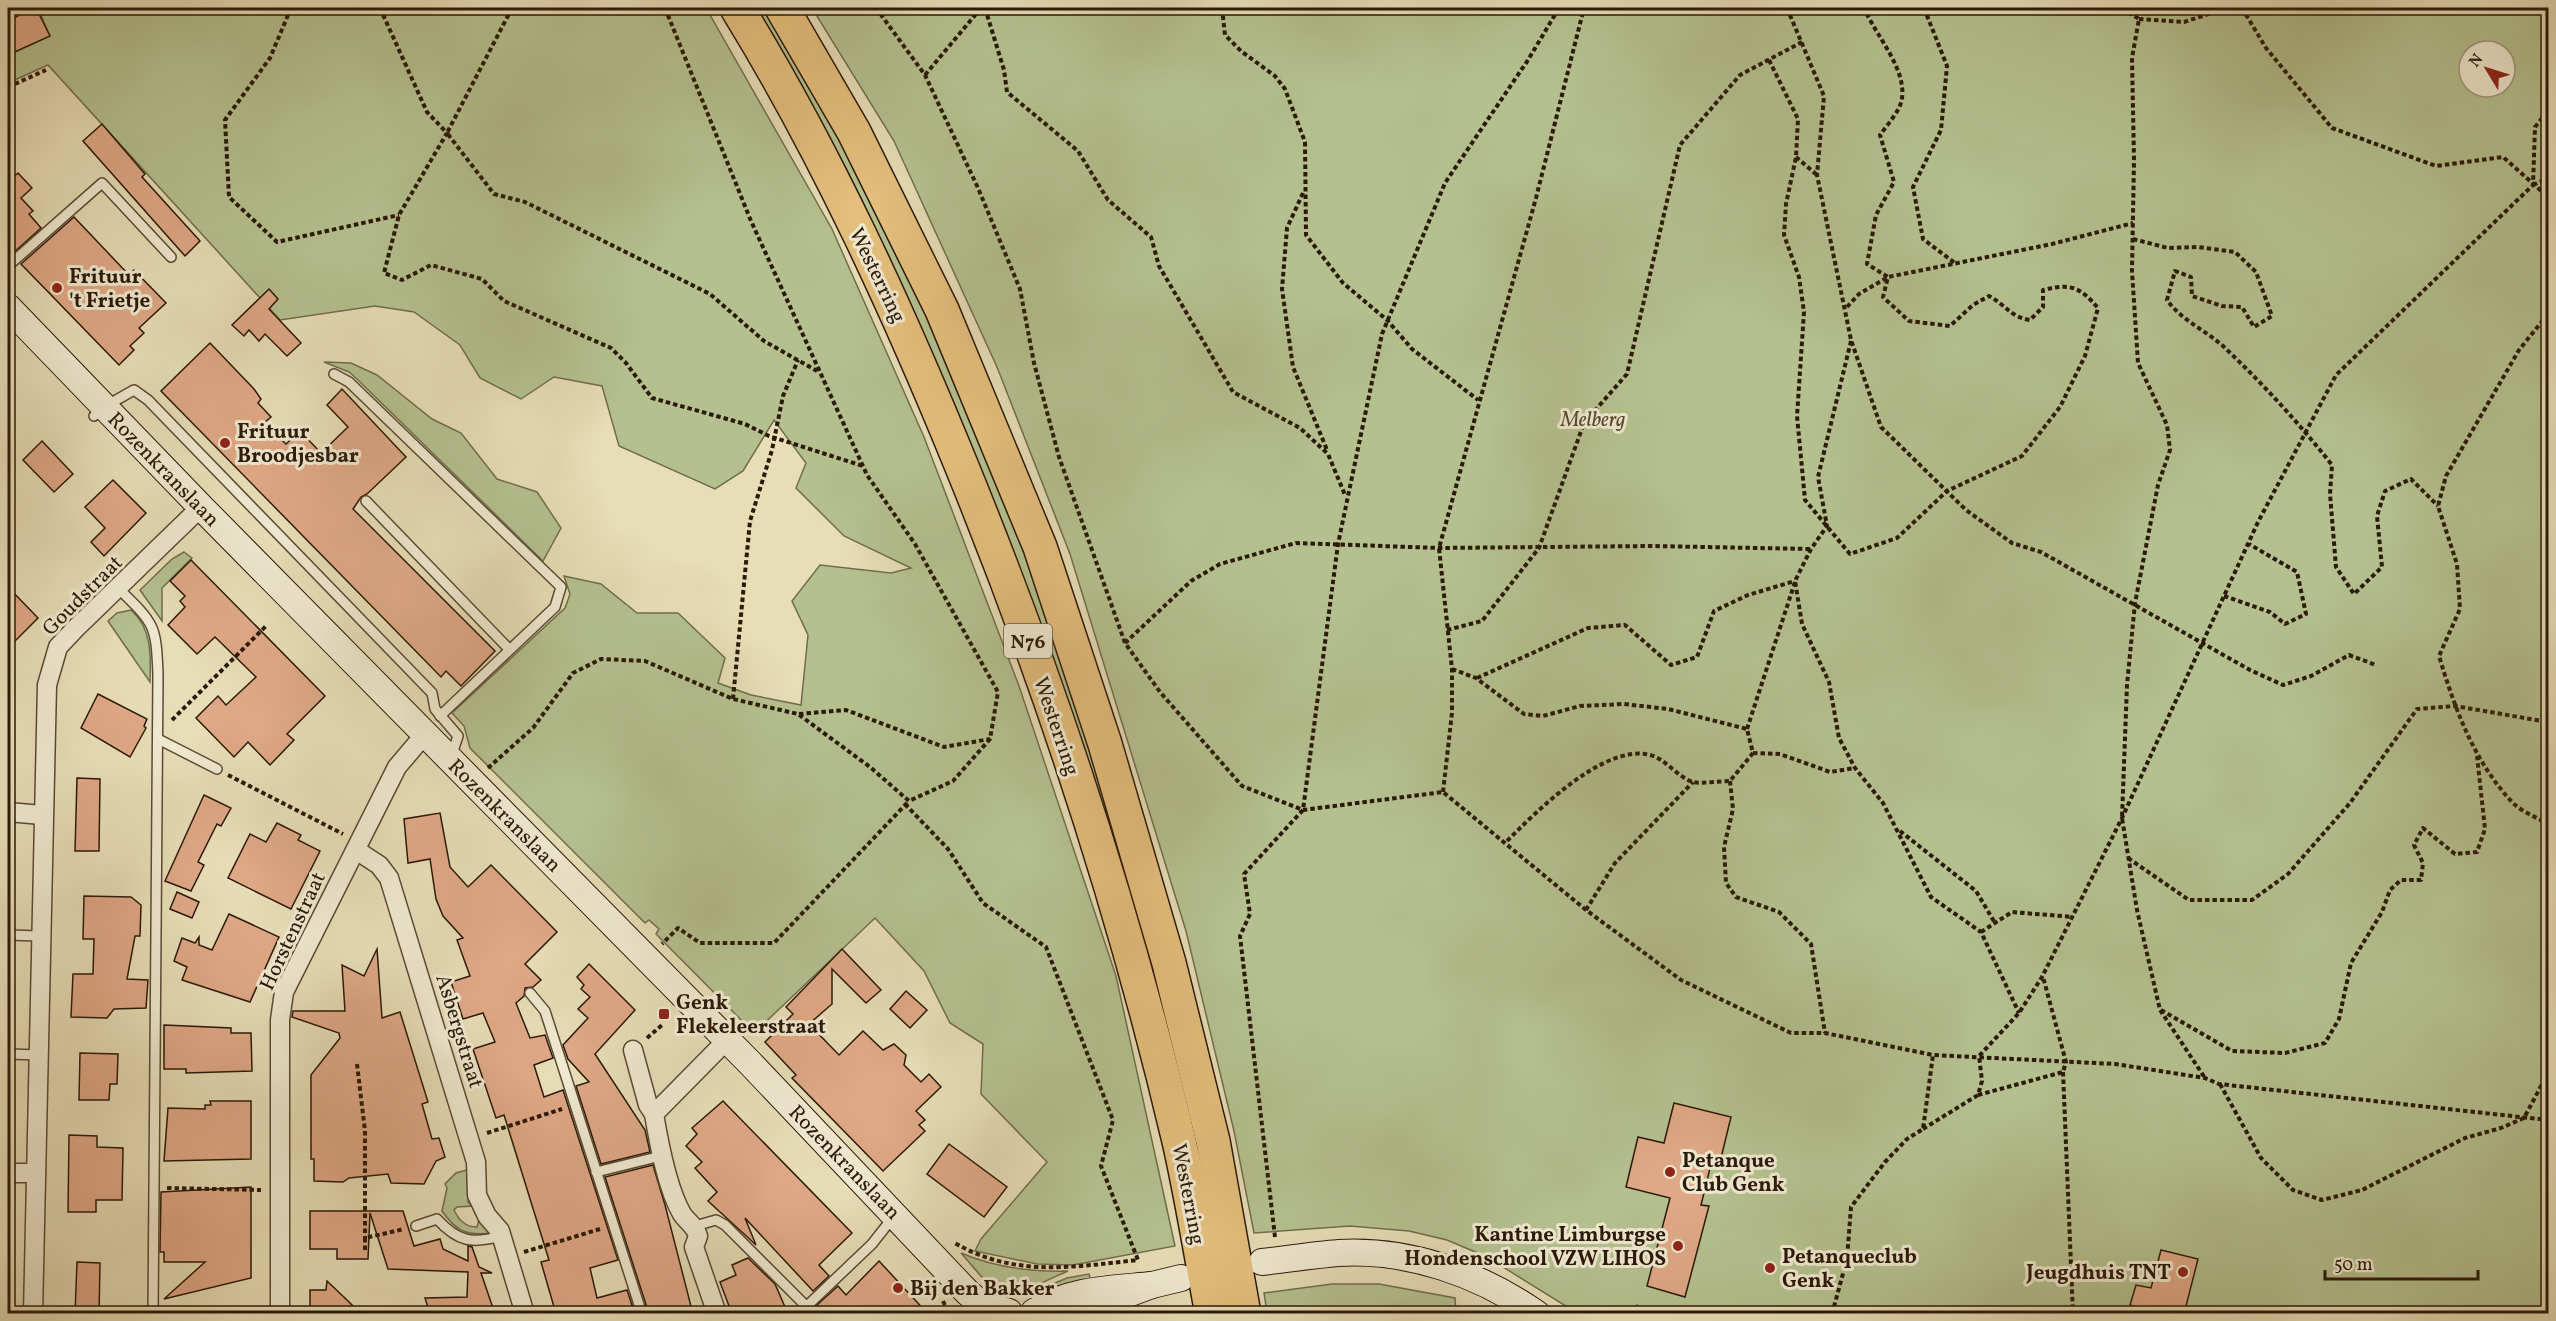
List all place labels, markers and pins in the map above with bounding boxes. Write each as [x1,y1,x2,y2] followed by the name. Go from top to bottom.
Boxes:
[69,263,150,316] place label: Frituur 't Frietje
[50,281,64,295] marker: Frituur 't Frietje
[237,418,359,471] place label: Frituur Broodjesbar
[218,436,232,450] marker: Frituur Broodjesbar
[676,989,826,1042] place label: Genk Flekeleerstraat
[657,1007,671,1021] marker: Genk Flekeleerstraat
[1682,1147,1785,1200] place label: Petanque Club Genk
[1663,1165,1677,1179] marker: Petanque Club Genk
[1404,1221,1666,1274] place label: Kantine Limburgse Hondenschool VZW LIHOS
[1671,1239,1685,1253] marker: Kantine Limburgse Hondenschool VZW LIHOS
[1782,1243,1917,1296] place label: Petanqueclub Genk
[2025,1259,2171,1288] place label: Jeugdhuis TNT
[1763,1261,1777,1275] marker: Petanqueclub Genk
[2176,1265,2190,1279] marker: Jeugdhuis TNT
[910,1275,1055,1304] place label: Bij den Bakker
[891,1281,905,1295] marker: Bij den Bakker

